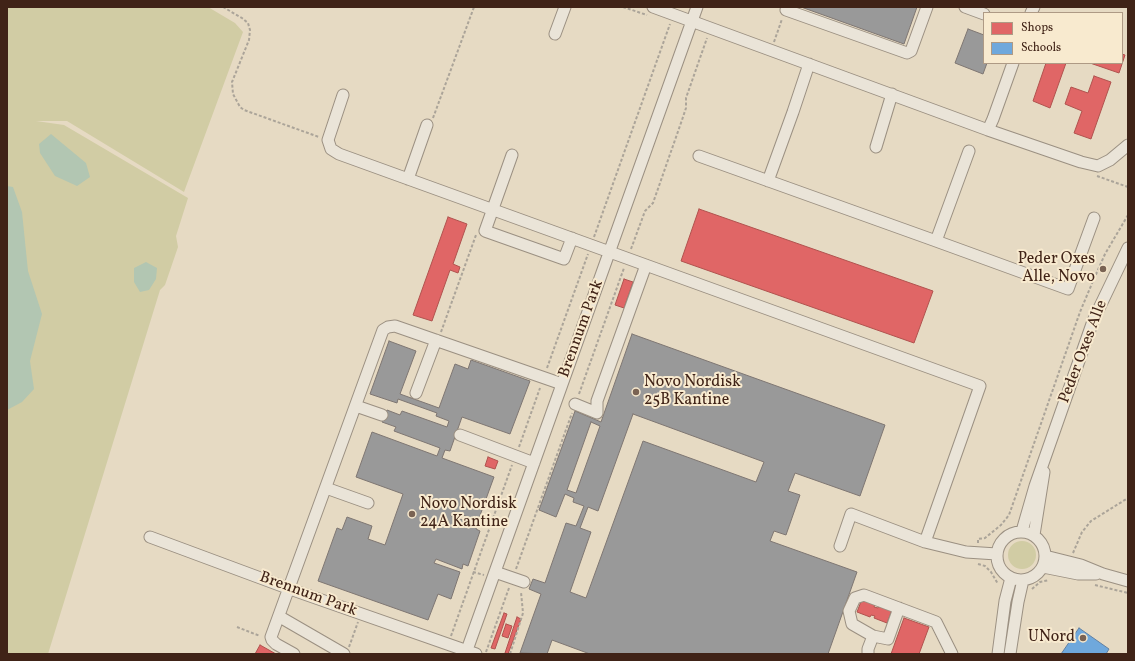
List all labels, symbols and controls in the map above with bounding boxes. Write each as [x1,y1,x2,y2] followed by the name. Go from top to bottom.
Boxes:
[983,12,1123,64] legend
[1021,20,1053,36] text: Shops
[1021,40,1061,56] text: Schools
[1018,250,1095,288] place label: Peder Oxes Alle, Novo
[1098,264,1108,274] marker: Peder Oxes Alle, Novo
[555,278,609,380] street label: Brennum Park
[1056,298,1112,406] street label: Peder Oxes Alle
[644,373,741,411] place label: Novo Nordisk 25B Kantine
[631,387,641,397] marker: Novo Nordisk 25B Kantine
[420,495,517,533] place label: Novo Nordisk 24A Kantine
[407,509,417,519] marker: Novo Nordisk 24A Kantine
[257,568,359,622] street label: Brennum Park
[1028,628,1075,648] place label: UNord
[1078,633,1088,643] marker: UNord

